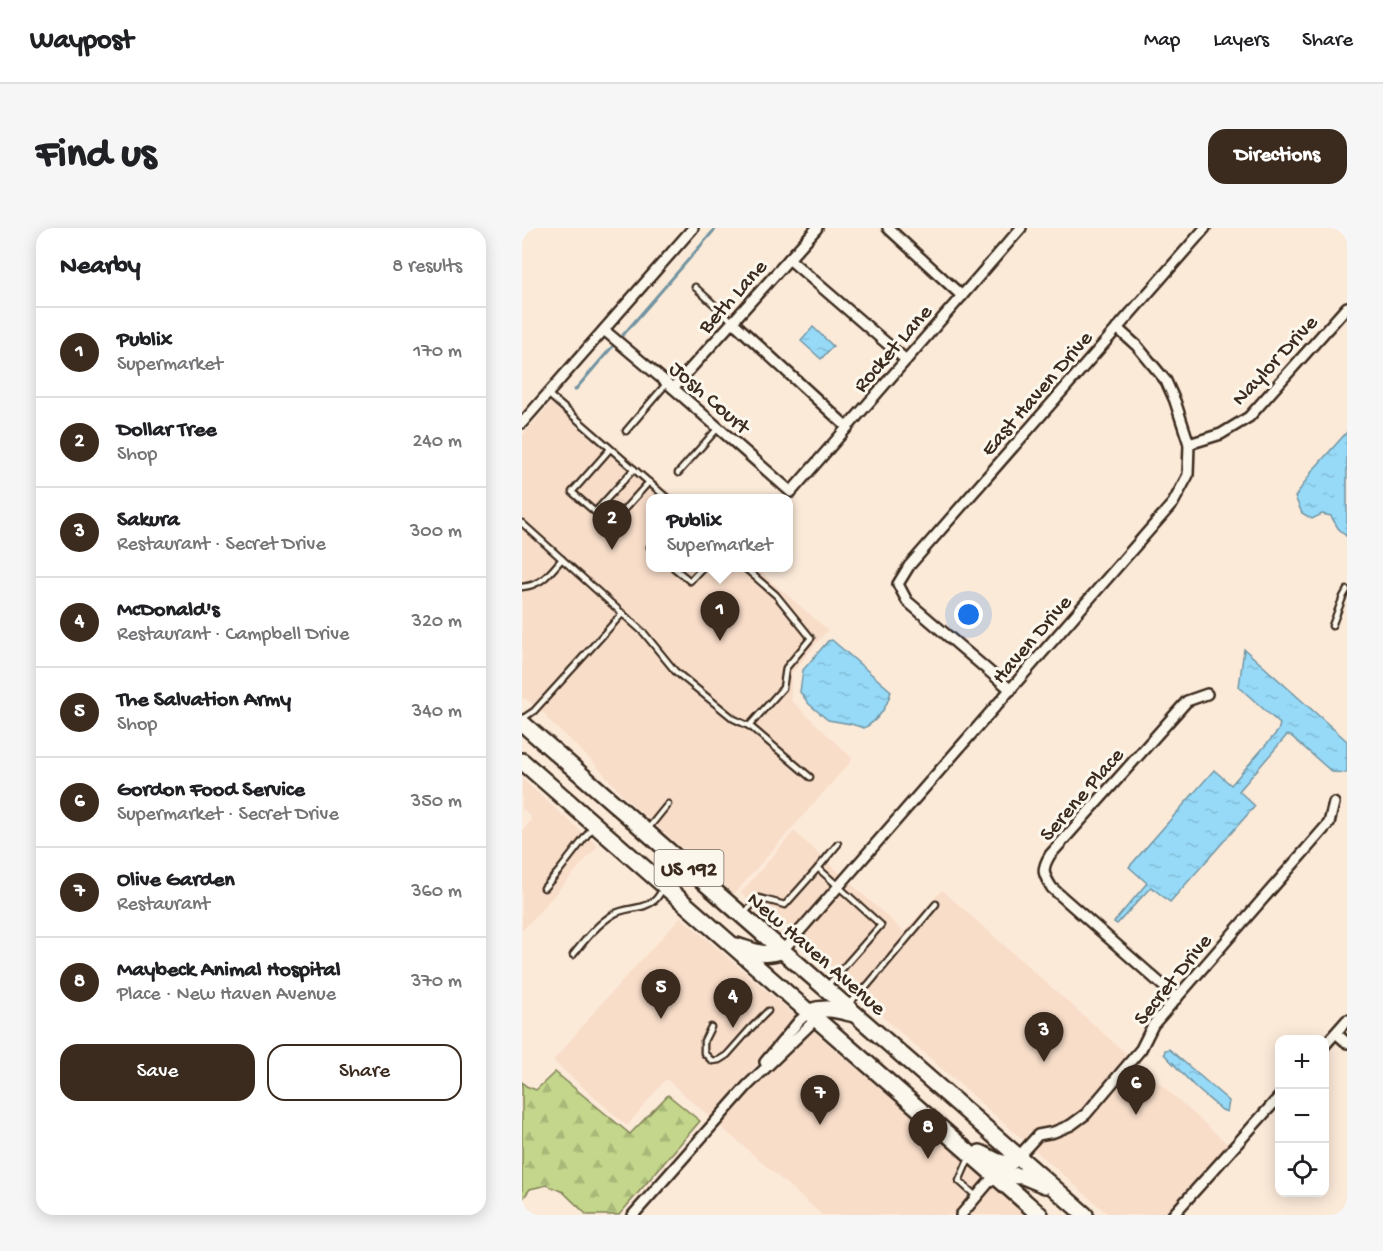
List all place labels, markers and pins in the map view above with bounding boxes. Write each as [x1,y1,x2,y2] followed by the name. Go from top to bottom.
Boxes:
[592,500,632,550] pin: 2
[700,592,740,641] pin: 1
[642,970,680,1019] pin: 5
[714,978,752,1028] pin: 4
[1024,1012,1064,1062] pin: 3
[1116,1066,1156,1115] pin: 6
[800,1076,840,1125] pin: 7
[908,1110,948,1159] pin: 8

